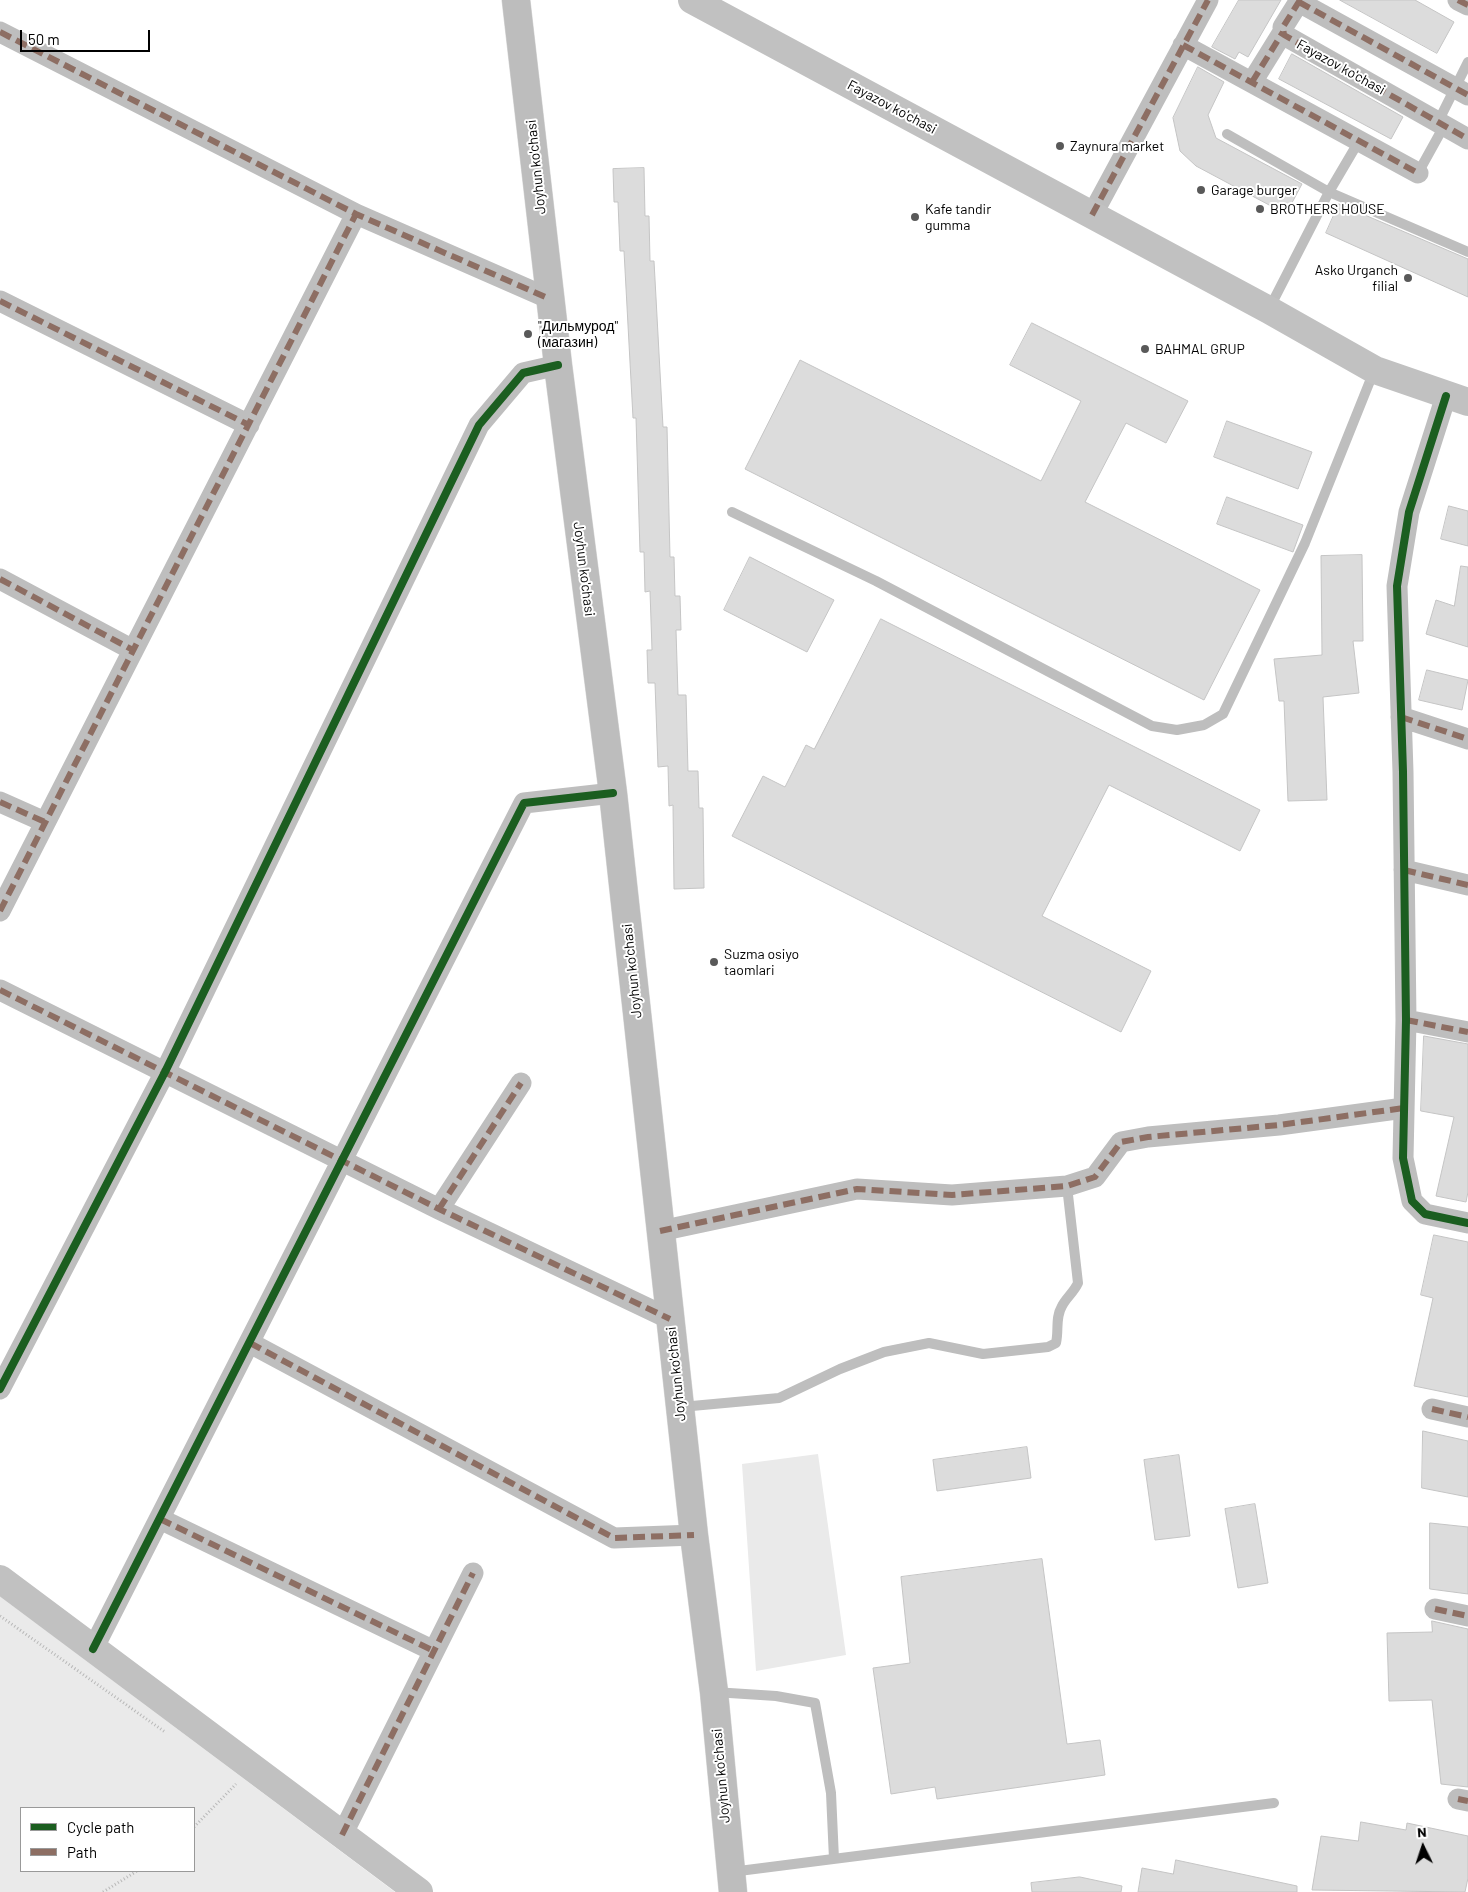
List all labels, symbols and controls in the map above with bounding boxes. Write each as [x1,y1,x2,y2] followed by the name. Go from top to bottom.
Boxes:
[22,20,152,52] scale bar
[28,30,60,48] text: 50 m
[1294,36,1388,98] street label: Fayazov ko'chasi
[844,76,940,138] street label: Fayazov ko'chasi
[523,119,549,215] street label: Joyhun ko'chasi
[1070,138,1164,154] place label: Zaynura market
[1054,140,1066,152] marker: Zaynura market
[1211,182,1297,198] place label: Garage burger
[1195,184,1207,196] marker: Garage burger
[925,201,991,233] place label: Kafe tandir gumma
[1270,201,1385,217] place label: BROTHERS HOUSE
[1254,203,1266,215] marker: BROTHERS HOUSE
[909,211,921,223] marker: Kafe tandir gumma
[1315,262,1398,294] place label: Asko Urganch filial
[1402,272,1414,284] marker: Asko Urganch filial
[538,318,618,351] place label: "Дильмурод" (магазин)
[522,328,534,340] marker: "Дильмурод" (магазин)
[1155,341,1245,357] place label: BAHMAL GRUP
[1139,343,1151,355] marker: BAHMAL GRUP
[570,521,598,617] street label: Joyhun ko'chasi
[619,923,645,1019] street label: Joyhun ko'chasi
[724,946,799,979] place label: Suzma osiyo taomlari
[708,956,720,968] marker: Suzma osiyo taomlari
[663,1326,689,1422] street label: Joyhun ko'chasi
[708,1728,734,1824] street label: Joyhun ko'chasi
[20,1807,195,1872] legend
[67,1818,134,1836] text: Cycle path
[1398,1822,1448,1872] north arrow
[1417,1823,1427,1840] text: N
[67,1843,97,1861] text: Path

